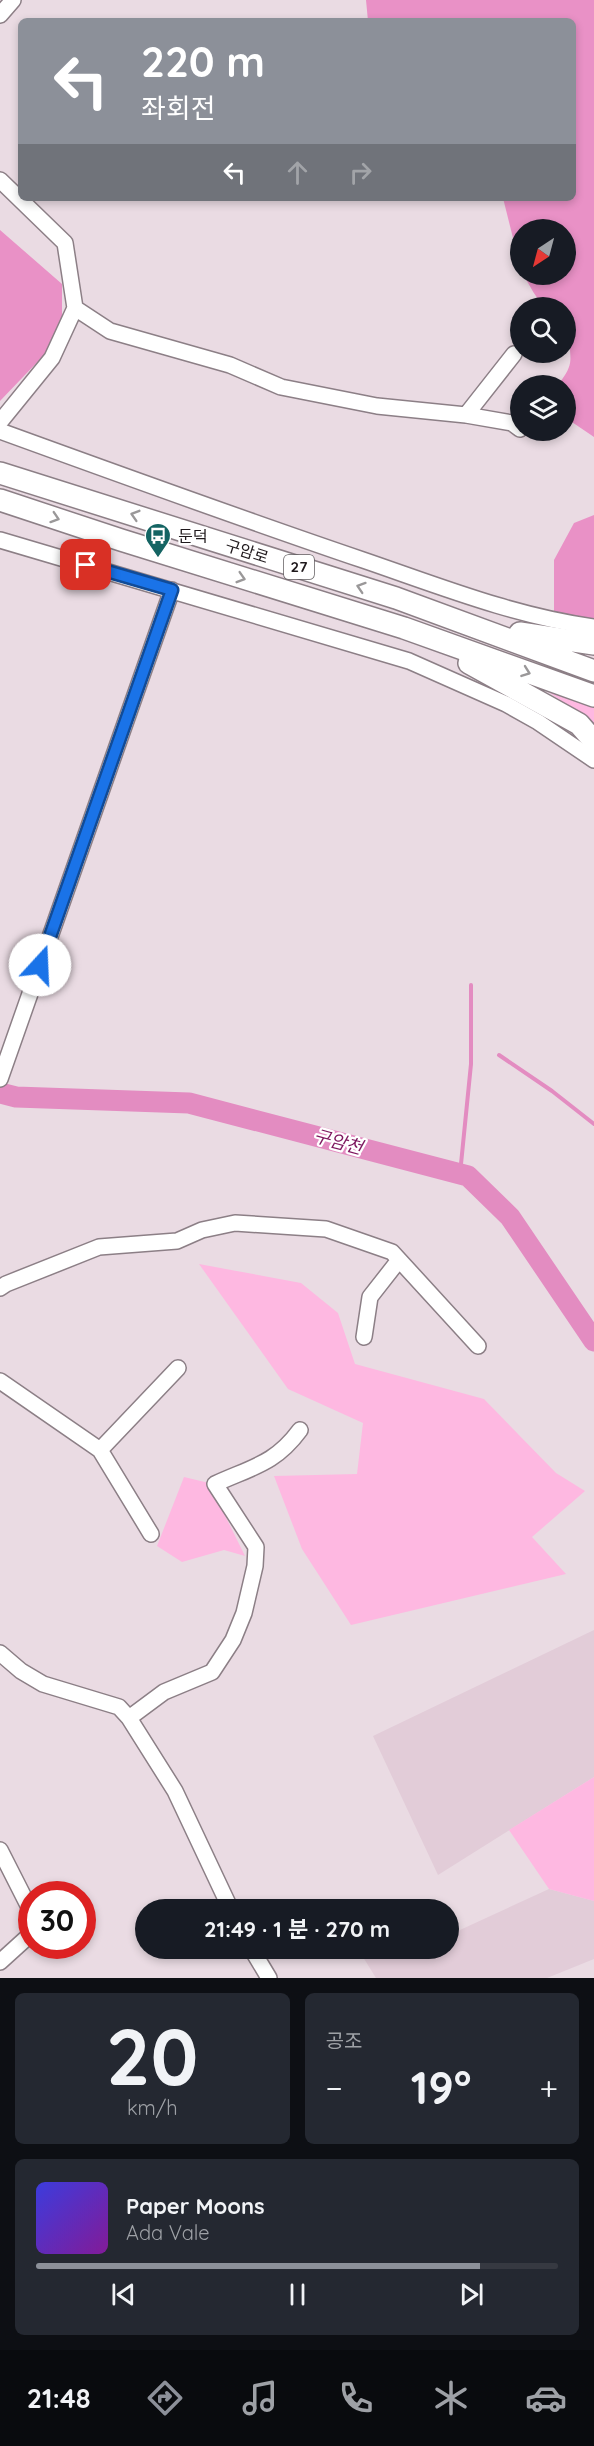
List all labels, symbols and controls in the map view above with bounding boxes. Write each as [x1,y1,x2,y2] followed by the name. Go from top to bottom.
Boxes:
[141,35,265,88] text: 220 m
[42,42,120,120] icon: left
[141,91,216,125] text: 좌회전
[218,156,251,189] icon: left
[281,156,314,189] icon: ahead
[344,156,377,189] icon: right
[510,219,576,285] north arrow
[510,219,576,441] map controls
[510,297,576,363] button: search
[510,375,576,441] button: layers
[130,510,141,523] one-way arrow
[50,511,60,524] one-way arrow
[143,521,173,559] bus stop icon: 둔덕
[178,526,207,546] place label: 둔덕
[223,535,271,567] street label: 구암로
[60,539,111,590] pin
[69,548,102,581] icon: arrive
[284,555,314,579] road number: 27
[235,571,246,583] one-way arrow
[356,582,367,594] one-way arrow
[520,664,531,677] one-way arrow
[8,933,72,997] position arrow
[311,1124,367,1160] water label: 구암천
[18,1881,96,1959] speed limit sign: 30
[204,1915,390,1943] text: 21:49 · 1 분 · 270 m
[106,2007,198,2105] text: 20
[326,2028,362,2053] text: 공조
[411,2059,471,2115] text: 19°
[326,2067,343,2108] text: −
[539,2067,558,2108] text: +
[127,2095,178,2120] text: km/h
[126,2192,265,2220] text: Paper Moons
[126,2220,210,2245] text: Ada Vale
[107,2278,140,2311] icon: previous
[281,2278,314,2311] icon: pause
[455,2278,488,2311] icon: next
[144,2377,186,2419] icon: directions
[239,2377,281,2419] icon: music
[335,2377,377,2419] icon: phone
[430,2377,472,2419] icon: climate
[525,2377,567,2419] icon: car
[27,2381,91,2415] text: 21:48

